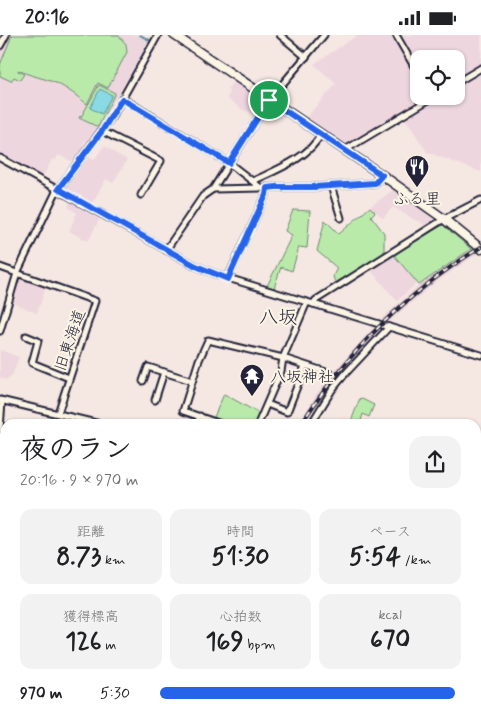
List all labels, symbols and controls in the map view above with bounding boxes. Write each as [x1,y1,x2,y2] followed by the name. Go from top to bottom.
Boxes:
[25,5,69,30] text: 20:16
[410,50,465,105] map controls
[410,50,465,105] button: locate
[248,79,290,121] pin
[255,86,283,114] icon: arrive
[404,154,430,188] restaurant icon: ふる里
[393,189,441,210] place label: ふる里
[259,305,297,330] district label: 八坂
[50,307,91,374] street label: 旧東海道
[239,363,265,397] temple icon: 八坂神社
[270,367,334,388] place label: 八坂神社
[20,432,132,469] text: 夜のラン
[409,436,461,488] button: share
[20,470,138,491] text: 20:16 · 9 × 970 m
[77,523,105,541] text: 距離
[226,523,254,541] text: 時間
[370,523,411,541] text: ペース
[56,541,101,574] text: 8.73
[211,541,270,574] text: 51:30
[349,541,401,574] text: 5:54
[101,551,125,569] text: km
[401,551,431,569] text: /km
[378,606,402,624] text: kcal
[63,608,119,626] text: 獲得標高
[219,608,261,626] text: 心拍数
[370,624,410,657] text: 670
[65,626,101,659] text: 126
[205,626,244,659] text: 169
[101,636,116,654] text: m
[244,636,276,654] text: bpm
[20,683,63,704] text: 970 m
[100,683,130,704] text: 5:30

